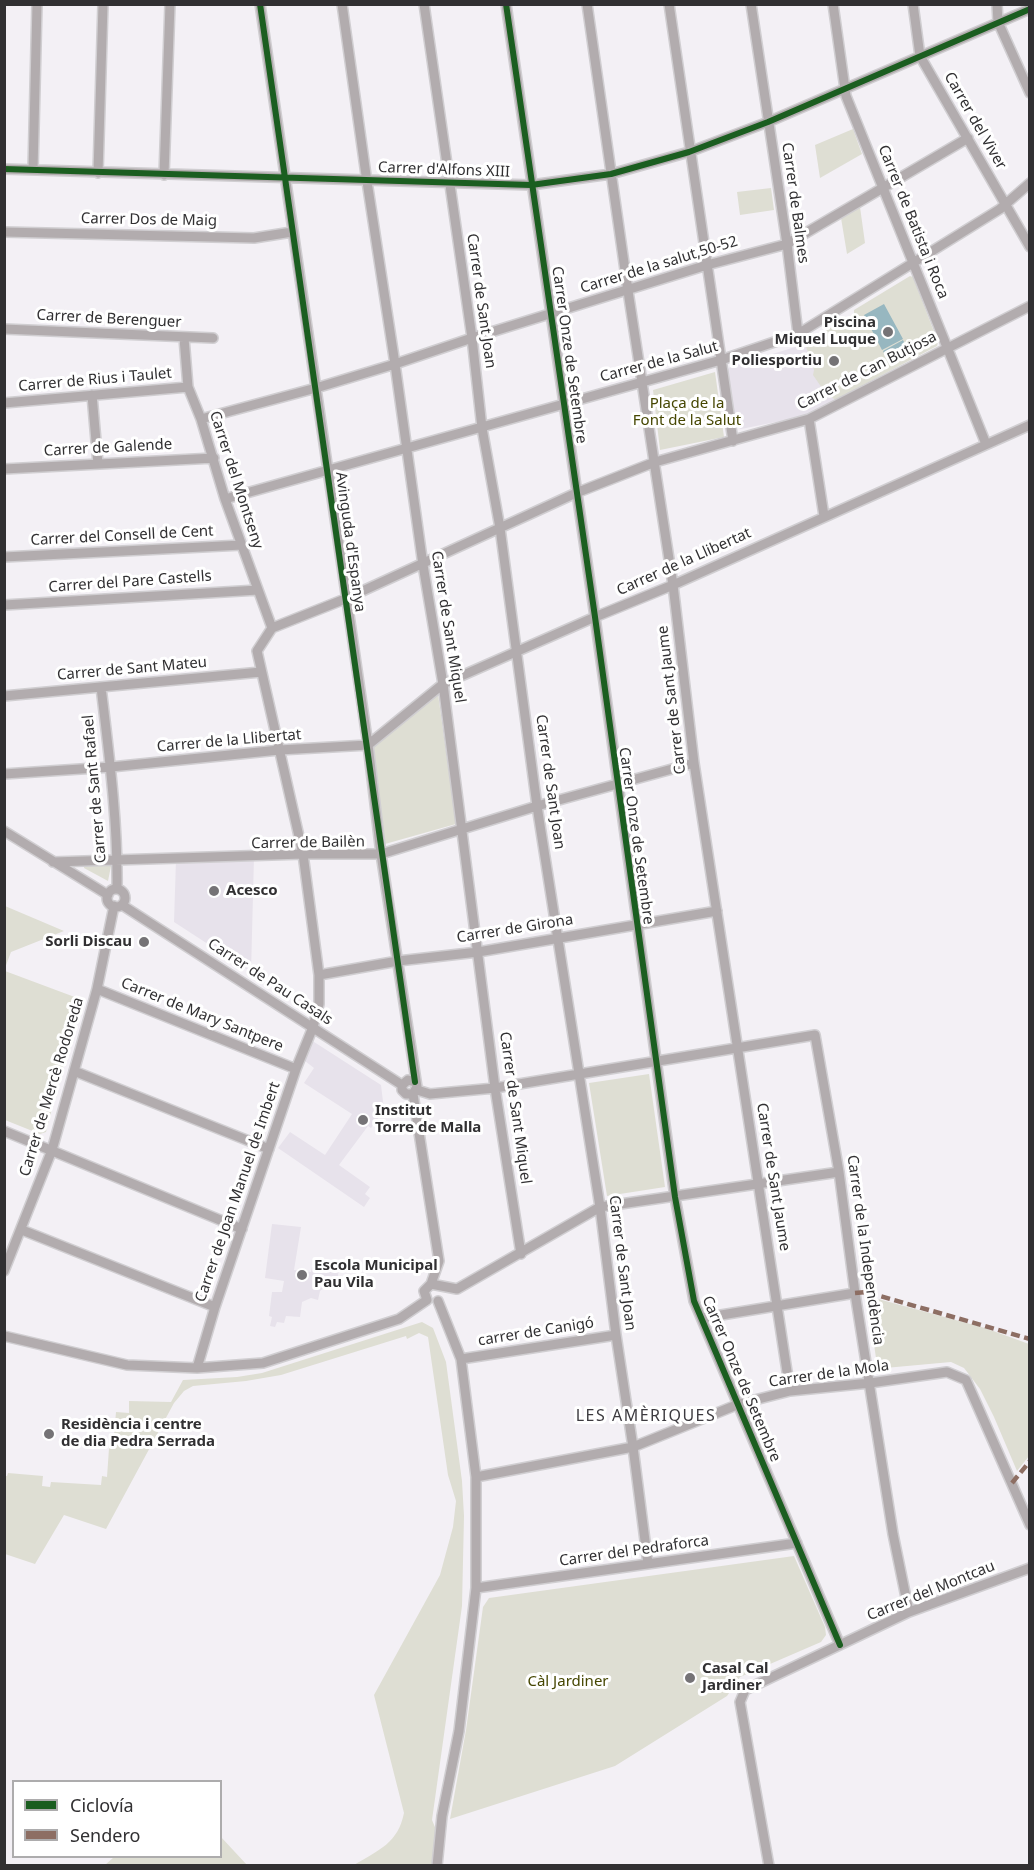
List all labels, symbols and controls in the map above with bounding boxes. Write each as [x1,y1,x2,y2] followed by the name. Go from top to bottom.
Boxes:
[940,69,1010,173] street label: Carrer del Viver
[778,141,812,265] street label: Carrer de Balmes
[874,142,952,302] street label: Carrer de Batista i Roca
[378,159,510,181] street label: Carrer d'Alfons XIII
[81,210,217,230] street label: Carrer Dos de Maig
[463,232,499,370] street label: Carrer de Sant Joan
[578,232,740,298] street label: Carrer de la salut,50-52
[548,265,590,445] street label: Carrer Onze de Setembre
[36,306,182,332] street label: Carrer de Berenguer
[774,314,876,349] place label: Piscina Miquel Luque
[881,325,895,339] marker: Piscina Miquel Luque
[794,328,940,414] street label: Carrer de Can Butjosa
[598,338,720,386] street label: Carrer de la Salut
[732,352,822,370] place label: Poliesportiu
[827,354,841,368] marker: Poliesportiu
[17,364,173,396] street label: Carrer de Rius i Taulet
[633,395,741,430] park label: Plaça de la Font de la Salut
[205,409,267,551] street label: Carrer del Montseny
[43,436,173,460] street label: Carrer de Galende
[331,471,369,613] street label: Avinguda d'Espanya
[30,522,214,550] street label: Carrer del Consell de Cent
[614,524,754,600] street label: Carrer de la Llibertat
[427,550,469,704] street label: Carrer de Sant Miquel
[48,567,212,597] street label: Carrer del Pare Castells
[654,625,690,775] street label: Carrer de Sant Jaume
[56,653,208,685] street label: Carrer de Sant Mateu
[532,713,568,851] street label: Carrer de Sant Joan
[80,714,110,864] street label: Carrer de Sant Rafael
[156,726,302,756] street label: Carrer de la Llibertat
[615,746,657,926] street label: Carrer Onze de Setembre
[251,833,365,853] street label: Carrer de Bailèn
[226,882,278,900] place label: Acesco
[207,884,221,898] marker: Acesco
[456,911,574,947] street label: Carrer de Girona
[45,933,132,951] place label: Sorli Discau
[137,935,151,949] marker: Sorli Discau
[204,935,336,1029] street label: Carrer de Pau Casals
[118,974,286,1056] street label: Carrer de Mary Santpere
[16,995,88,1179] street label: Carrer de Mercè Rodoreda
[495,1031,535,1185] street label: Carrer de Sant Miquel
[192,1080,284,1304] street label: Carrer de Joan Manuel de Imbert
[375,1102,481,1137] place label: Institut Torre de Malla
[752,1102,794,1252] street label: Carrer de Sant Jaume
[356,1113,370,1127] marker: Institut Torre de Malla
[843,1154,887,1346] street label: Carrer de la Independència
[605,1194,639,1332] street label: Carrer de Sant Joan
[314,1257,438,1292] place label: Escola Municipal Pau Vila
[295,1268,309,1282] marker: Escola Municipal Pau Vila
[698,1293,784,1465] street label: Carrer Onze de Setembre
[477,1314,595,1350] street label: carrer de Canigó
[768,1357,890,1391] street label: Carrer de la Mola
[576,1406,716,1426] district label: LES AMÈRIQUES
[61,1416,215,1451] place label: Residència i centre de dia Pedra Serrada
[42,1427,56,1441] marker: Residència i centre de dia Pedra Serrada
[558,1532,710,1570] street label: Carrer del Pedraforca
[864,1557,998,1625] street label: Carrer del Montcau
[702,1660,769,1695] place label: Casal Cal Jardiner
[683,1671,697,1685] marker: Casal Cal Jardiner
[527,1673,609,1691] park label: Càl Jardiner
[12,1780,222,1858] legend
[70,1793,134,1817] text: Ciclovía
[70,1823,140,1847] text: Sendero

